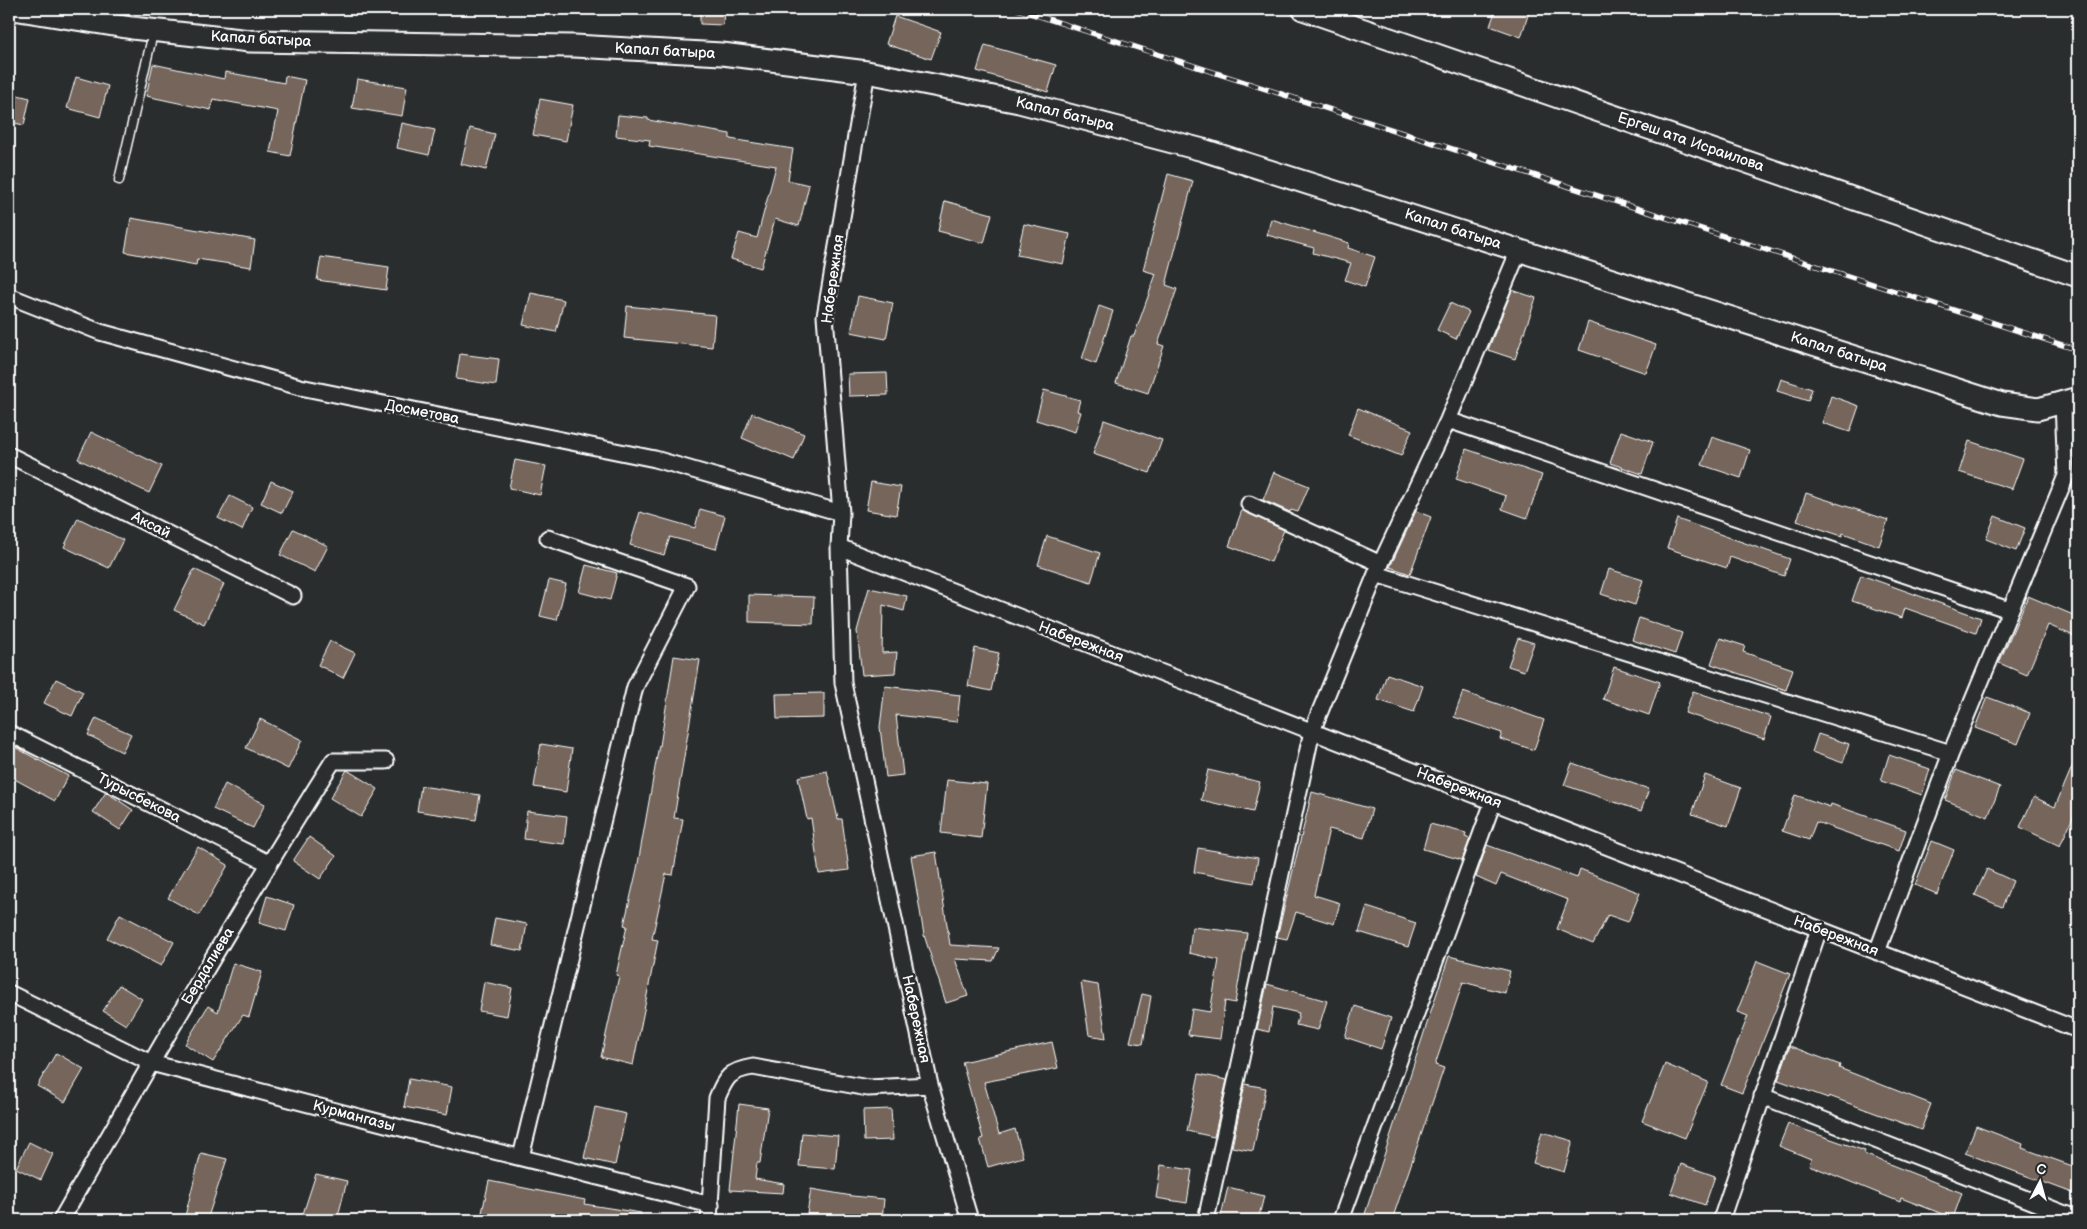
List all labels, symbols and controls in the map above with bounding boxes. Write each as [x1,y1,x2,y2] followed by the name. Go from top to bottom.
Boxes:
[210,27,312,51] street label: Капал батыра
[614,39,716,63] street label: Капал батыра
[1014,93,1116,135] street label: Капал батыра
[1615,108,1767,176] street label: Ергеш ата Исраилова
[1402,204,1504,254] street label: Капал батыра
[817,233,849,325] street label: Набережная
[1788,327,1890,377] street label: Капал батыра
[383,395,461,429] street label: Досметова
[127,507,174,543] street label: Аксай
[1036,617,1126,667] street label: Набережная
[1414,763,1504,813] street label: Набережная
[94,769,184,827] street label: Турысбекова
[1791,911,1881,961] street label: Набережная
[178,924,239,1008] street label: Бердалиева
[897,973,935,1065] street label: Набережная
[311,1096,397,1136] street label: Курмангазы
[2014,1156,2064,1206] north arrow
[2036,1161,2047,1179] text: С

